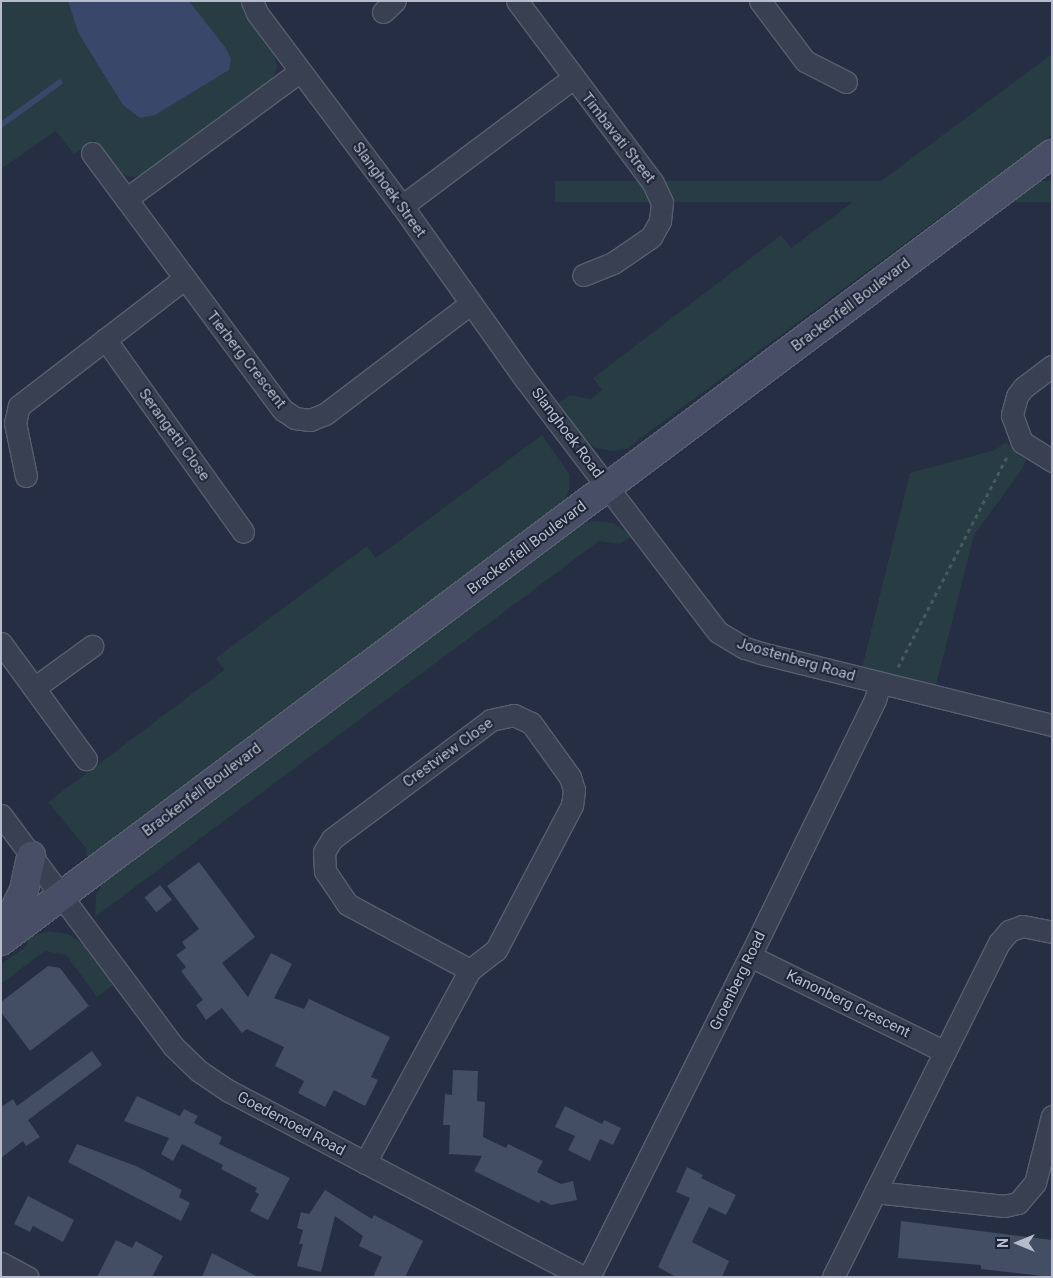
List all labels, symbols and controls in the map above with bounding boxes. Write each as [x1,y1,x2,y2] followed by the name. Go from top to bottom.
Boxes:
[577,89,659,187] street label: Timbavati Street
[348,139,430,241] street label: Slanghoek Street
[788,254,914,356] street label: Brackenfell Boulevard
[202,308,290,412] street label: Tierberg Crescent
[527,384,607,482] street label: Slanghoek Road
[135,385,213,485] street label: Serangetti Close
[464,497,590,599] street label: Brackenfell Boulevard
[735,635,857,685] street label: Joostenberg Road
[399,714,497,792] street label: Crestview Close
[139,739,265,841] street label: Brackenfell Boulevard
[706,929,770,1033] street label: Groenberg Road
[783,966,913,1042] street label: Kanonberg Crescent
[234,1088,348,1160] street label: Goedemoed Road
[993,1218,1043,1268] north arrow
[995,1238,1011,1248] text: N

